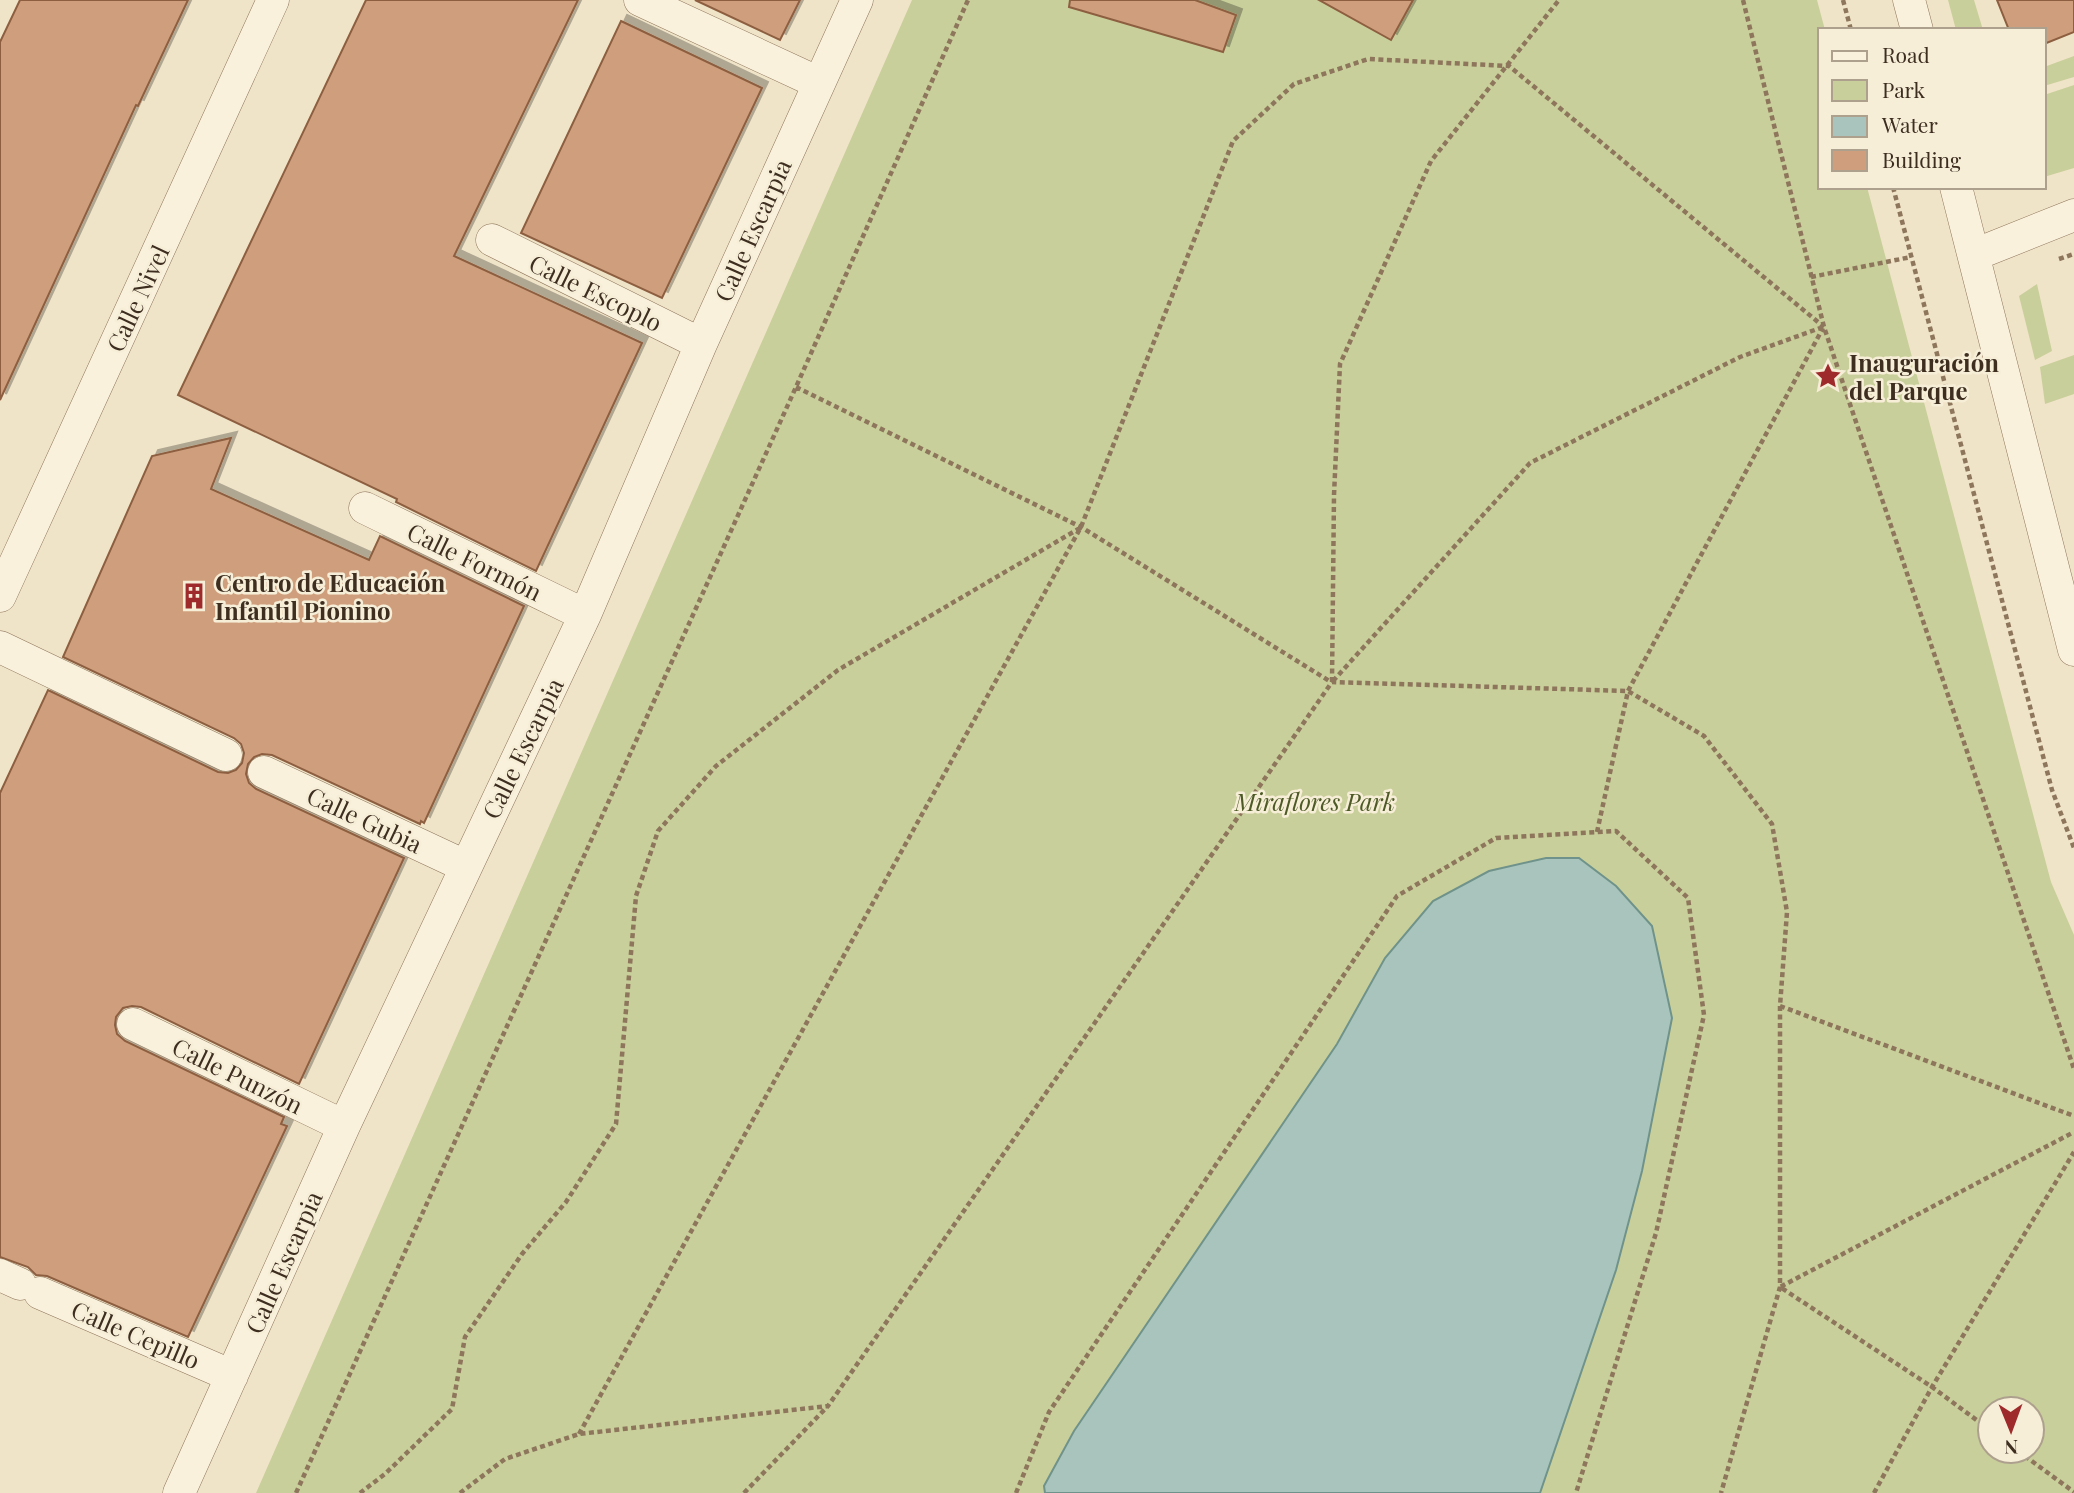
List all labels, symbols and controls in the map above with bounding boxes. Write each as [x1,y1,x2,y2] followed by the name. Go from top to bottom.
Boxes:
[1818,28,2046,189] legend
[1882,40,1930,68] text: Road
[1882,75,1926,103] text: Park
[1881,110,1938,138] text: Water
[1882,145,1961,173] text: Building
[706,154,798,306] street label: Calle Escarpia
[98,239,176,357] street label: Calle Nivel
[524,246,668,338] street label: Calle Escoplo
[1849,346,1999,406] place label: Inauguración del Parque
[1813,361,1843,391] place icon: Inauguración del Parque
[402,515,548,607] street label: Calle Formón
[215,566,446,626] place label: Centro de Educación Infantil Pionino
[179,581,209,611] building icon: Centro de Educación Infantil Pionino
[474,672,570,824] street label: Calle Escarpia
[302,778,428,860] street label: Calle Gubia
[1234,785,1395,817] park label: Miraflores Park
[167,1030,309,1120] street label: Calle Punzón
[237,1186,329,1338] street label: Calle Escarpia
[67,1293,205,1375] street label: Calle Cepillo
[1976,1395,2046,1465] north arrow
[2004,1435,2018,1461] text: N

